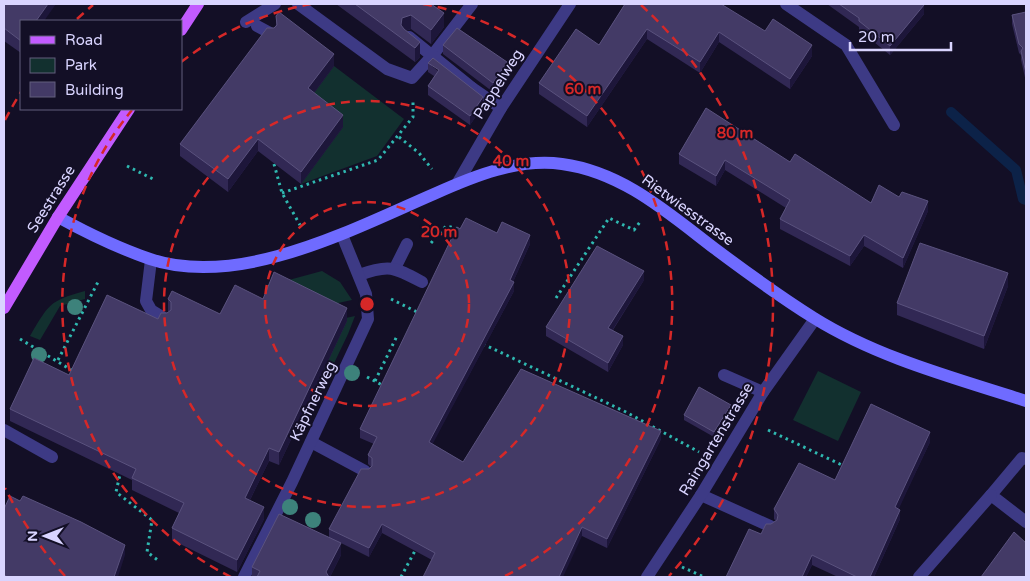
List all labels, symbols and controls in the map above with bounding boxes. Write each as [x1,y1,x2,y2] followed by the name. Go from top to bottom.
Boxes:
[20,20,182,110] legend
[850,20,951,52] scale bar
[858,28,895,46] text: 20 m
[65,31,103,49] text: Road
[469,46,527,122] street label: Pappelweg
[65,56,97,74] text: Park
[565,80,601,98] text: 60 m
[65,81,124,99] text: Building
[717,124,753,142] text: 80 m
[493,152,529,170] text: 40 m
[23,162,79,236] street label: Seestrasse
[638,170,738,250] street label: Rietwiesstrasse
[421,223,457,241] text: 20 m
[358,295,376,313] centre of rings
[286,358,340,444] street label: Käpfnerweg
[675,379,757,499] street label: Raingartenstrasse
[20,511,70,561] north arrow
[24,530,41,542] text: N

